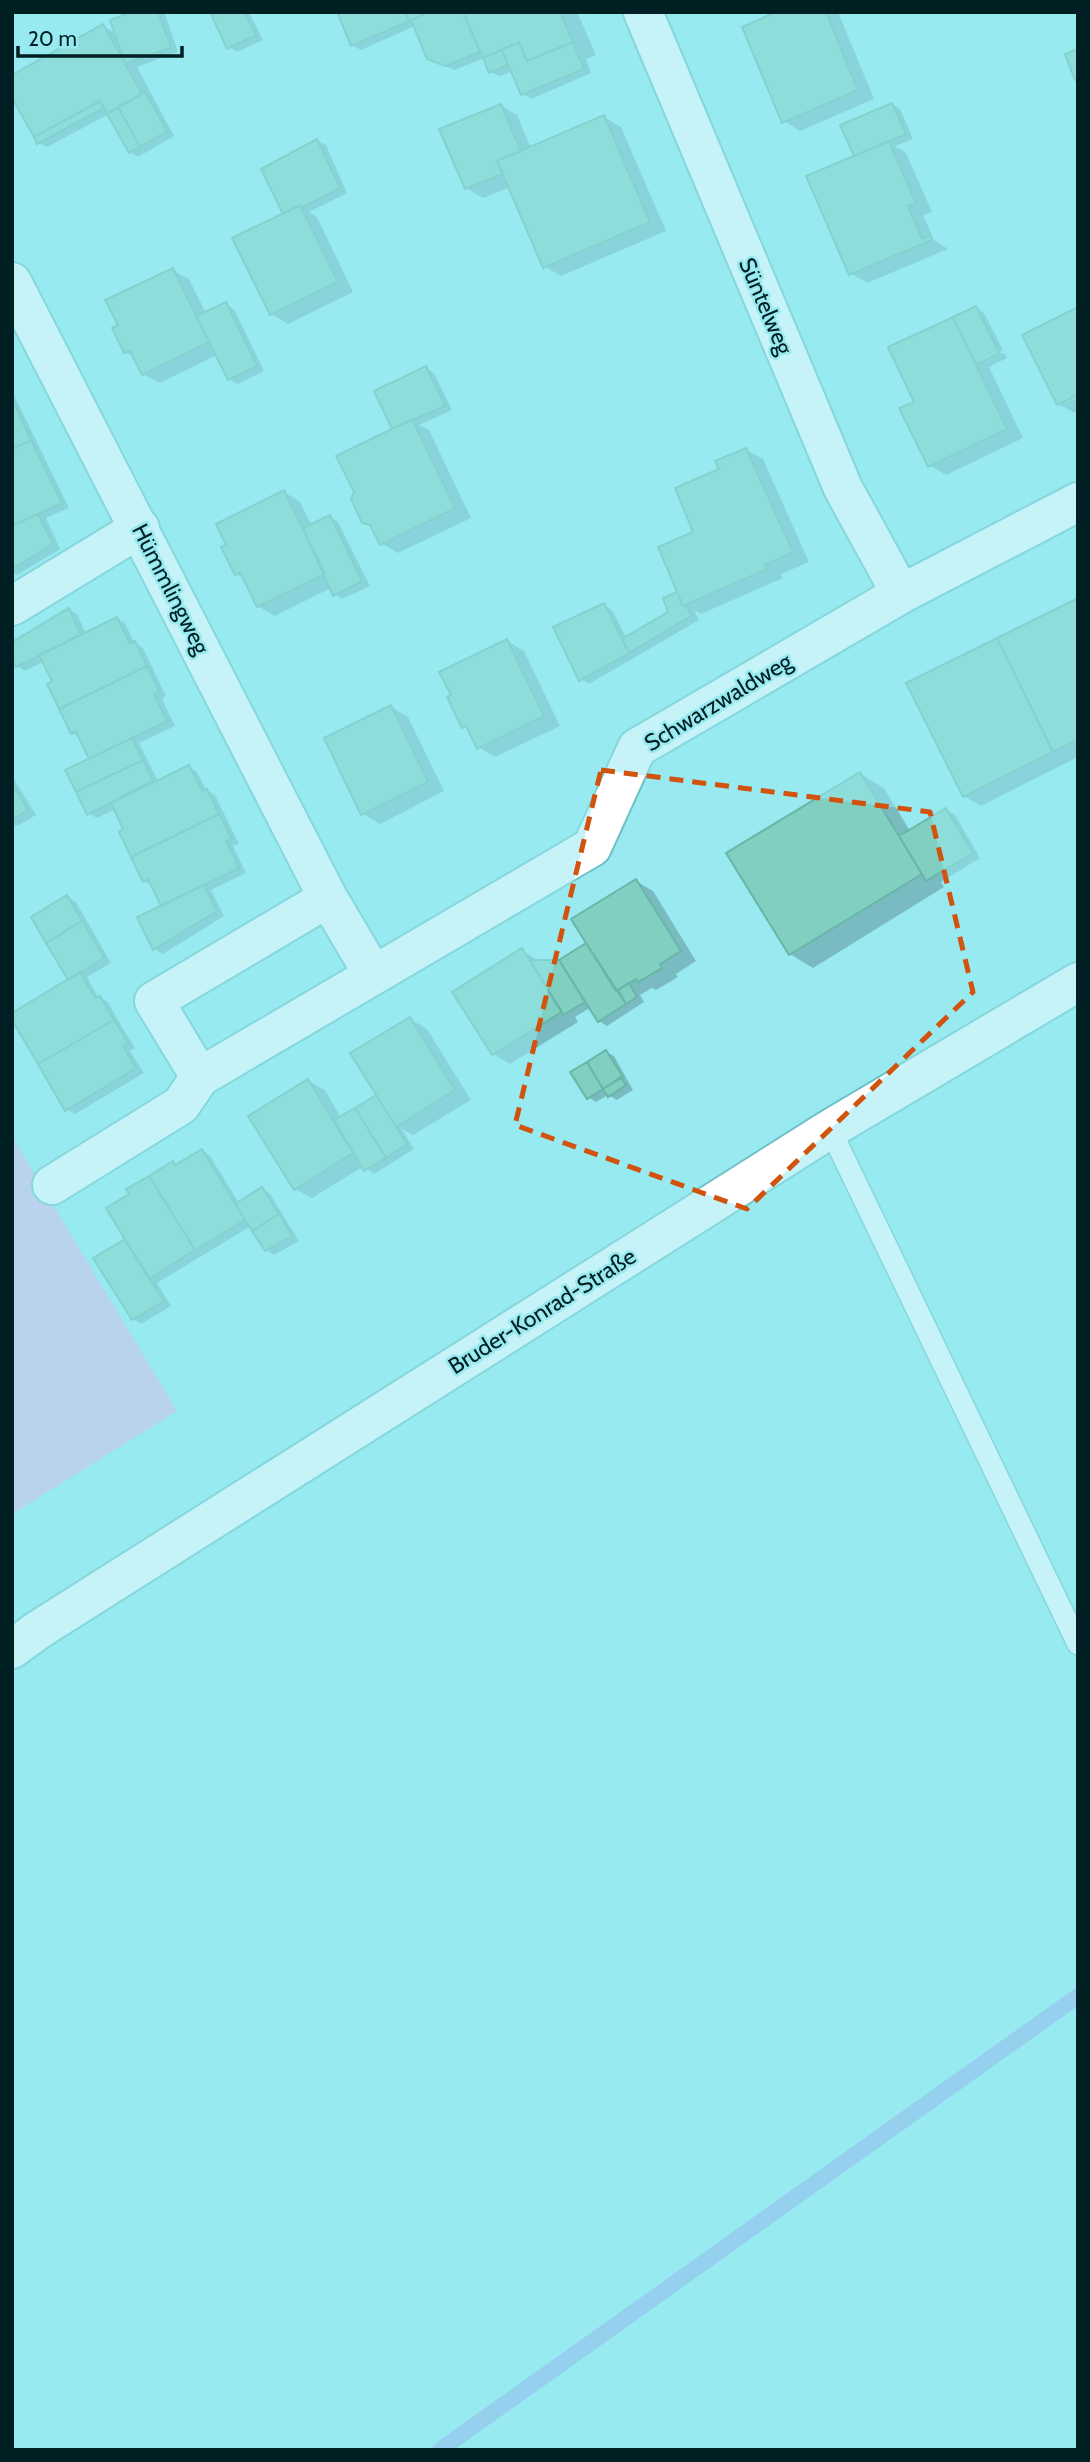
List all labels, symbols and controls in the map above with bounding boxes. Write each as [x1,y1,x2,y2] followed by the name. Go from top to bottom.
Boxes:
[18,14,182,58] scale bar
[28,26,77,51] text: 20 m
[733,253,799,359] street label: Süntelweg
[126,519,216,659] street label: Hümmlingweg
[639,647,797,757] street label: Schwarzwaldweg
[443,1242,641,1380] street label: Bruder-Konrad-Straße

